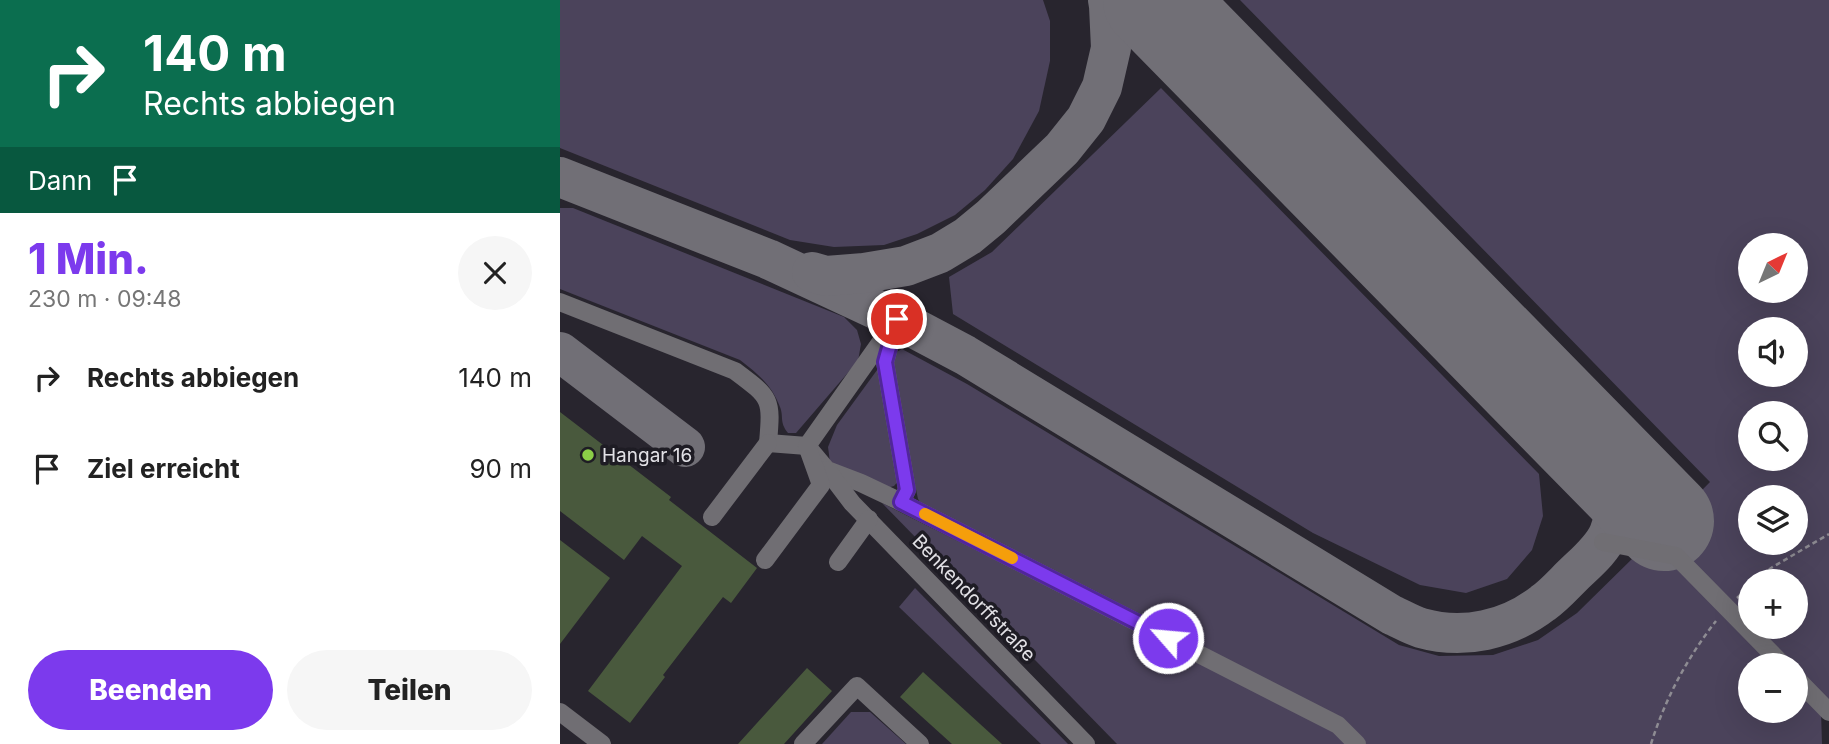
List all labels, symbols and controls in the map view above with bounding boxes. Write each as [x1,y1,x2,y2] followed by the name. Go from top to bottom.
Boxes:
[143,24,287,83] text: 140 m
[28,28,119,119] icon: right
[143,84,396,123] text: Rechts abbiegen
[106,161,144,199] icon: arrive
[28,165,92,196] text: Dann
[28,233,149,284] text: 1 Min.
[1738,233,1808,303] north arrow
[1738,233,1808,723] map controls
[458,236,532,310] button: close
[28,285,181,313] text: 230 m · 09:48
[867,289,927,349] pin
[878,300,916,338] icon: arrive
[1738,317,1808,387] button: sound
[28,359,66,397] icon: right
[87,362,299,393] text: Rechts abbiegen
[458,362,532,393] text: 140 m
[1738,401,1808,471] button: search
[602,444,692,467] place label: Hangar 16
[580,447,596,463] marker: Hangar 16
[28,450,66,488] icon: arrive
[87,453,240,484] text: Ziel erreicht
[469,453,532,484] text: 90 m
[1738,485,1808,555] button: layers
[908,530,1040,666] street label: Benkendorffstraße
[1738,569,1808,639] button: +
[1131,601,1205,675] position arrow
[28,650,273,730] button: Beenden
[287,650,532,730] button: Teilen
[1738,653,1808,723] button: −

